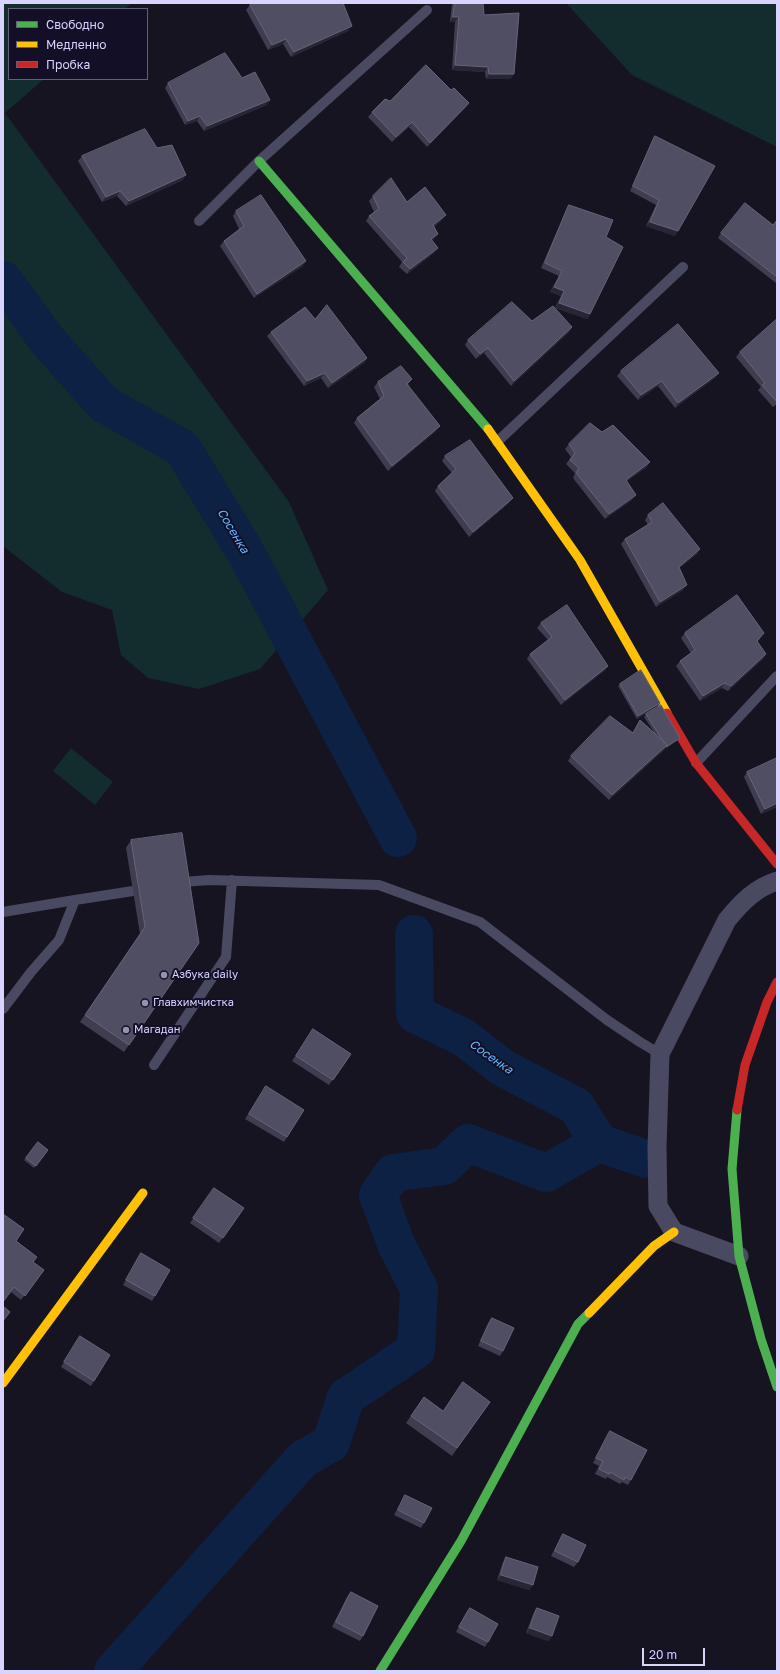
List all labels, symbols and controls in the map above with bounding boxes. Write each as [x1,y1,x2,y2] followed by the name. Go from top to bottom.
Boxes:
[8,8,148,80] legend
[46,17,104,32] text: Свободно
[46,37,106,52] text: Медленно
[46,57,90,72] text: Пробка
[214,506,252,556] water label: Сосенка
[172,968,238,982] place label: Азбука daily
[159,970,169,980] marker: Азбука daily
[153,996,234,1010] place label: Главхимчистка
[140,998,150,1008] marker: Главхимчистка
[134,1023,180,1037] place label: Магадан
[121,1025,131,1035] marker: Магадан
[466,1037,516,1077] water label: Сосенка
[644,1640,707,1666] scale bar
[649,1647,677,1662] text: 20 m

